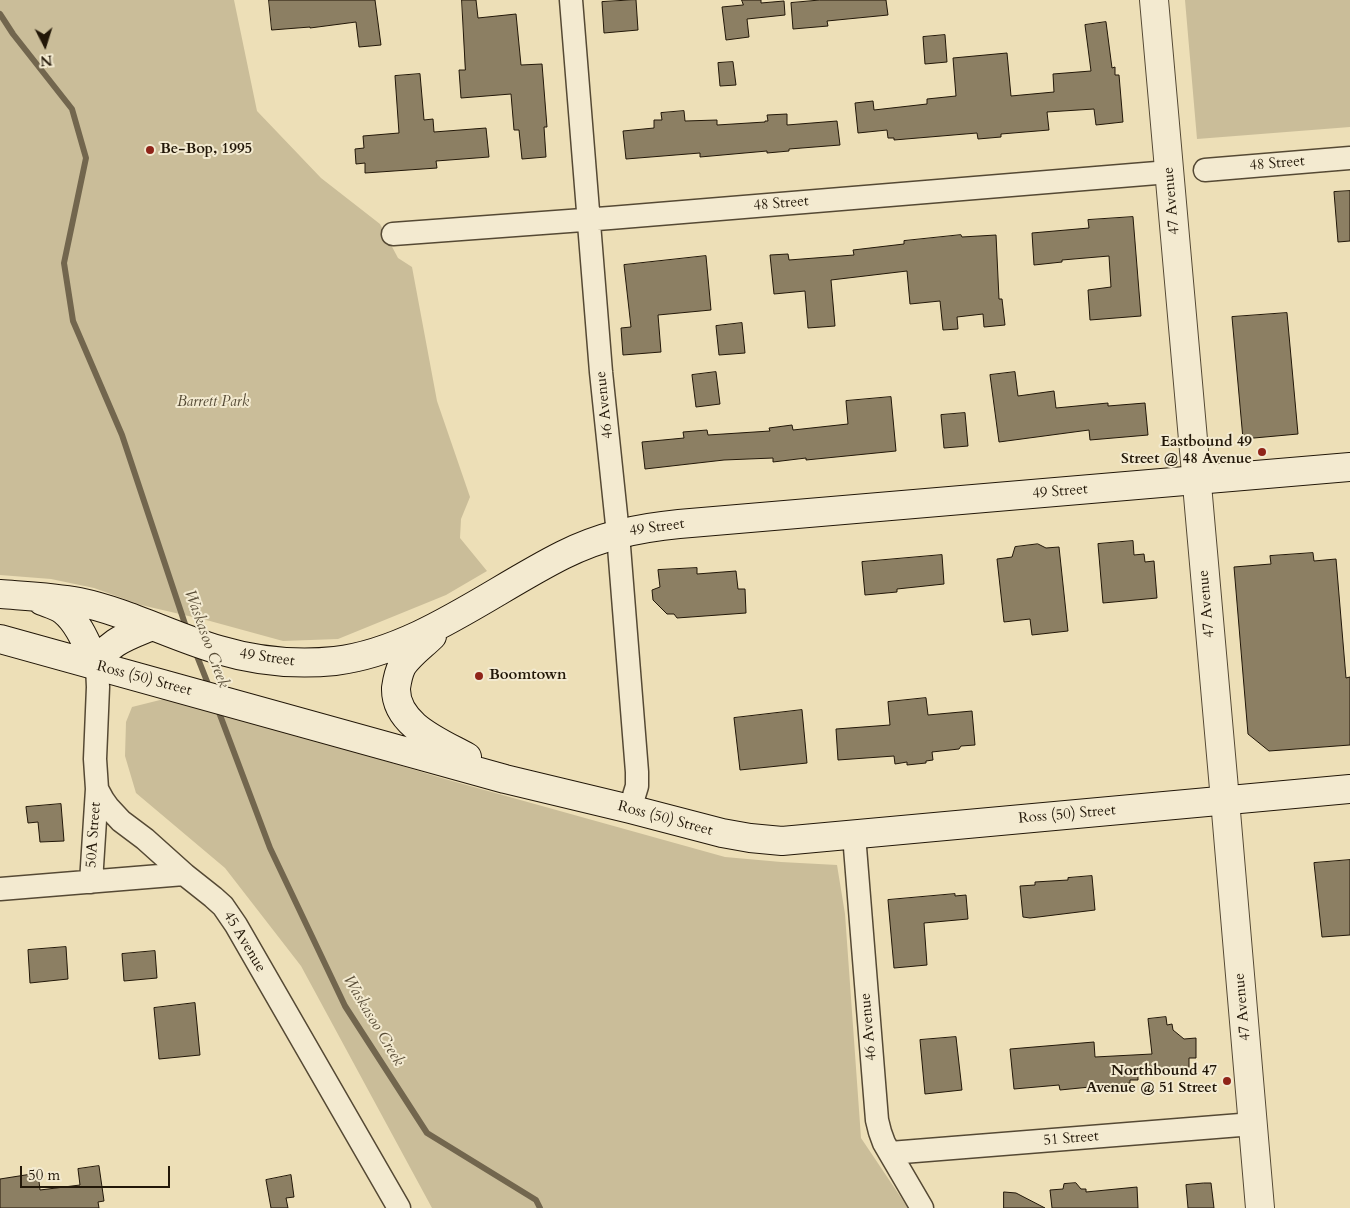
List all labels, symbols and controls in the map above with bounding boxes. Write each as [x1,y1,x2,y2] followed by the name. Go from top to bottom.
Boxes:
[20,20,70,70] north arrow
[39,50,53,70] text: N
[160,141,252,159] place label: Be-Bop, 1995
[144,144,156,156] marker: Be-Bop, 1995
[1249,153,1305,175] street label: 48 Street
[1160,166,1184,236] street label: 47 Avenue
[753,193,809,215] street label: 48 Street
[592,370,618,440] street label: 46 Avenue
[177,394,249,412] park label: Barrett Park
[1121,434,1252,469] place label: Eastbound 49 Street @ 48 Avenue
[1256,446,1268,458] marker: Eastbound 49 Street @ 48 Avenue
[1032,481,1088,503] street label: 49 Street
[628,515,686,541] street label: 49 Street
[1195,569,1219,639] street label: 47 Avenue
[179,587,233,691] water label: Waskasoo Creek
[238,645,296,671] street label: 49 Street
[95,658,193,700] street label: Ross (50) Street
[489,667,567,685] place label: Boomtown
[473,670,485,682] marker: Boomtown
[616,798,714,840] street label: Ross (50) Street
[83,801,105,869] street label: 50A Street
[1018,802,1116,828] street label: Ross (50) Street
[219,908,269,976] street label: 45 Avenue
[338,972,408,1070] water label: Waskasoo Creek
[1231,972,1255,1042] street label: 47 Avenue
[857,992,881,1062] street label: 46 Avenue
[1086,1063,1217,1098] place label: Northbound 47 Avenue @ 51 Street
[1221,1075,1233,1087] marker: Northbound 47 Avenue @ 51 Street
[1043,1128,1099,1150] street label: 51 Street
[22,1156,172,1188] scale bar
[28,1165,60,1185] text: 50 m

